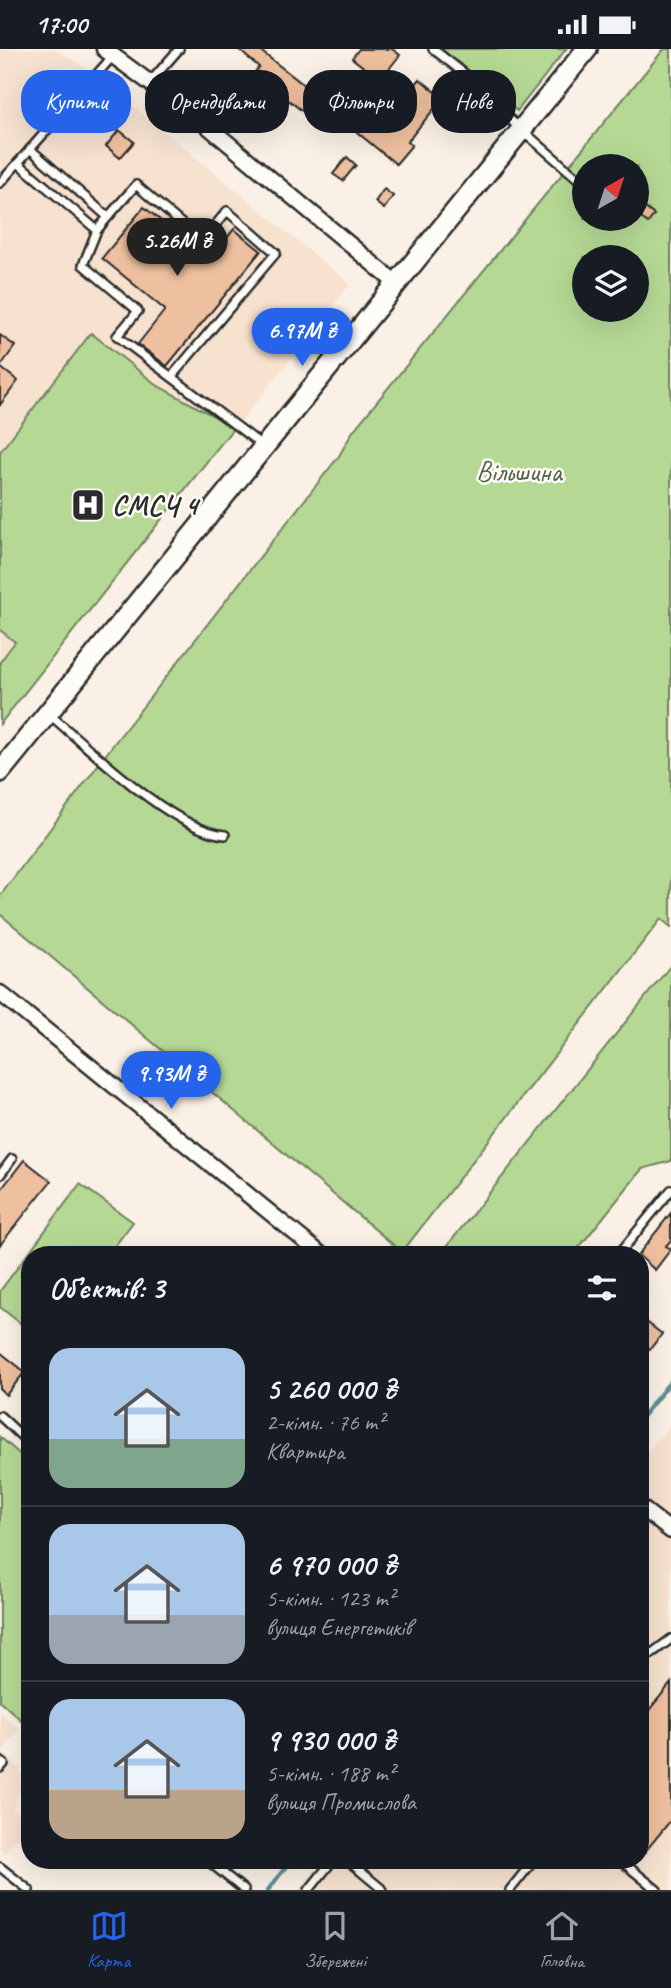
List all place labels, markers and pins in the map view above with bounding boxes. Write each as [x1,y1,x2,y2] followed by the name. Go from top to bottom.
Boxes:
[112,219,242,278] pin: 5.26M ₴
[237,309,367,368] pin: 6.97M ₴
[69,486,107,524] hospital icon: СМСЧ 4
[112,488,201,523] place label: СМСЧ 4
[106,1051,236,1111] pin: 9.93M ₴

